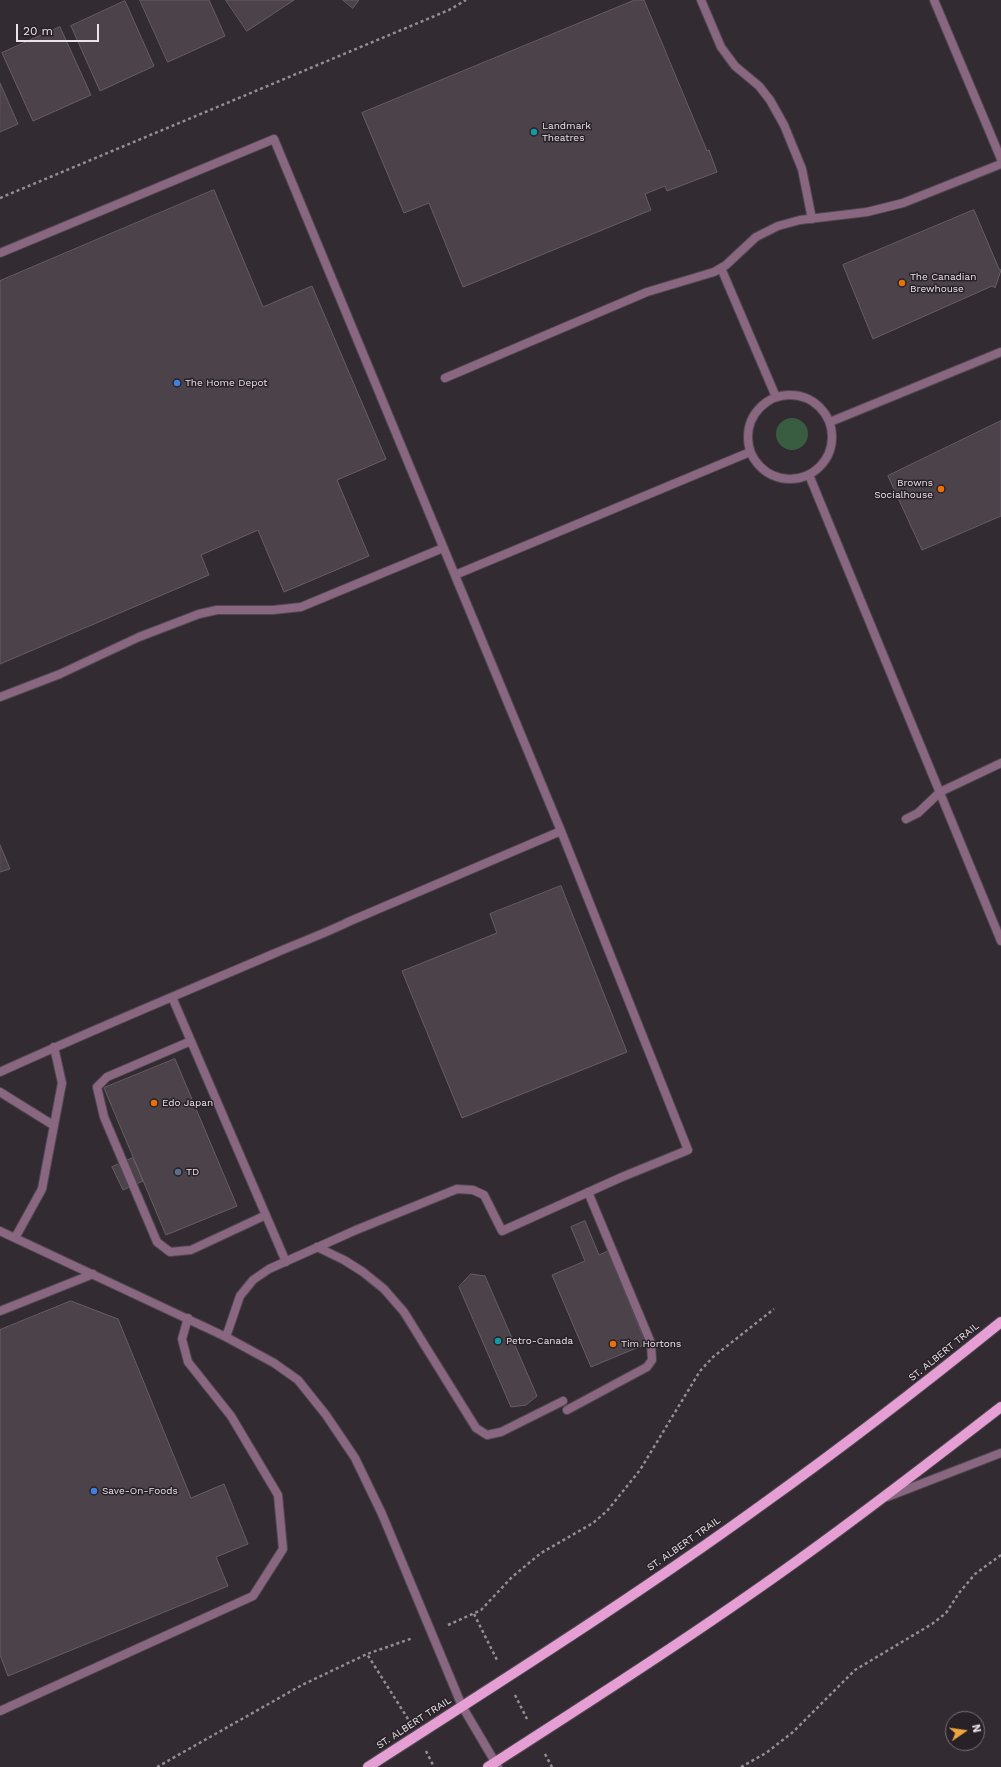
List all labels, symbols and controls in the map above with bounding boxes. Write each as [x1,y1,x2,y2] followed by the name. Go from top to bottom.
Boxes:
[18,16,101,42] scale bar
[23,24,53,38] text: 20 m
[542,120,591,144] place label: Landmark Theatres
[529,127,539,137] marker: Landmark Theatres
[910,271,976,294] place label: The Canadian Brewhouse
[897,278,907,288] marker: The Canadian Brewhouse
[185,377,268,389] place label: The Home Depot
[172,378,182,388] marker: The Home Depot
[874,477,933,500] place label: Browns Socialhouse
[936,484,946,494] marker: Browns Socialhouse
[162,1097,213,1109] place label: Edo Japan
[149,1098,159,1108] marker: Edo Japan
[186,1166,199,1178] place label: TD
[173,1167,183,1177] marker: TD
[906,1320,982,1384] street label: ST. ALBERT TRAIL
[506,1335,573,1347] place label: Petro-Canada
[493,1336,503,1346] marker: Petro-Canada
[621,1338,681,1350] place label: Tim Hortons
[608,1339,618,1349] marker: Tim Hortons
[102,1485,178,1497] place label: Save-On-Foods
[89,1486,99,1496] marker: Save-On-Foods
[645,1514,723,1574] street label: ST. ALBERT TRAIL
[374,1694,454,1752] street label: ST. ALBERT TRAIL
[945,1711,985,1751] north arrow
[969,1723,983,1734] text: N

